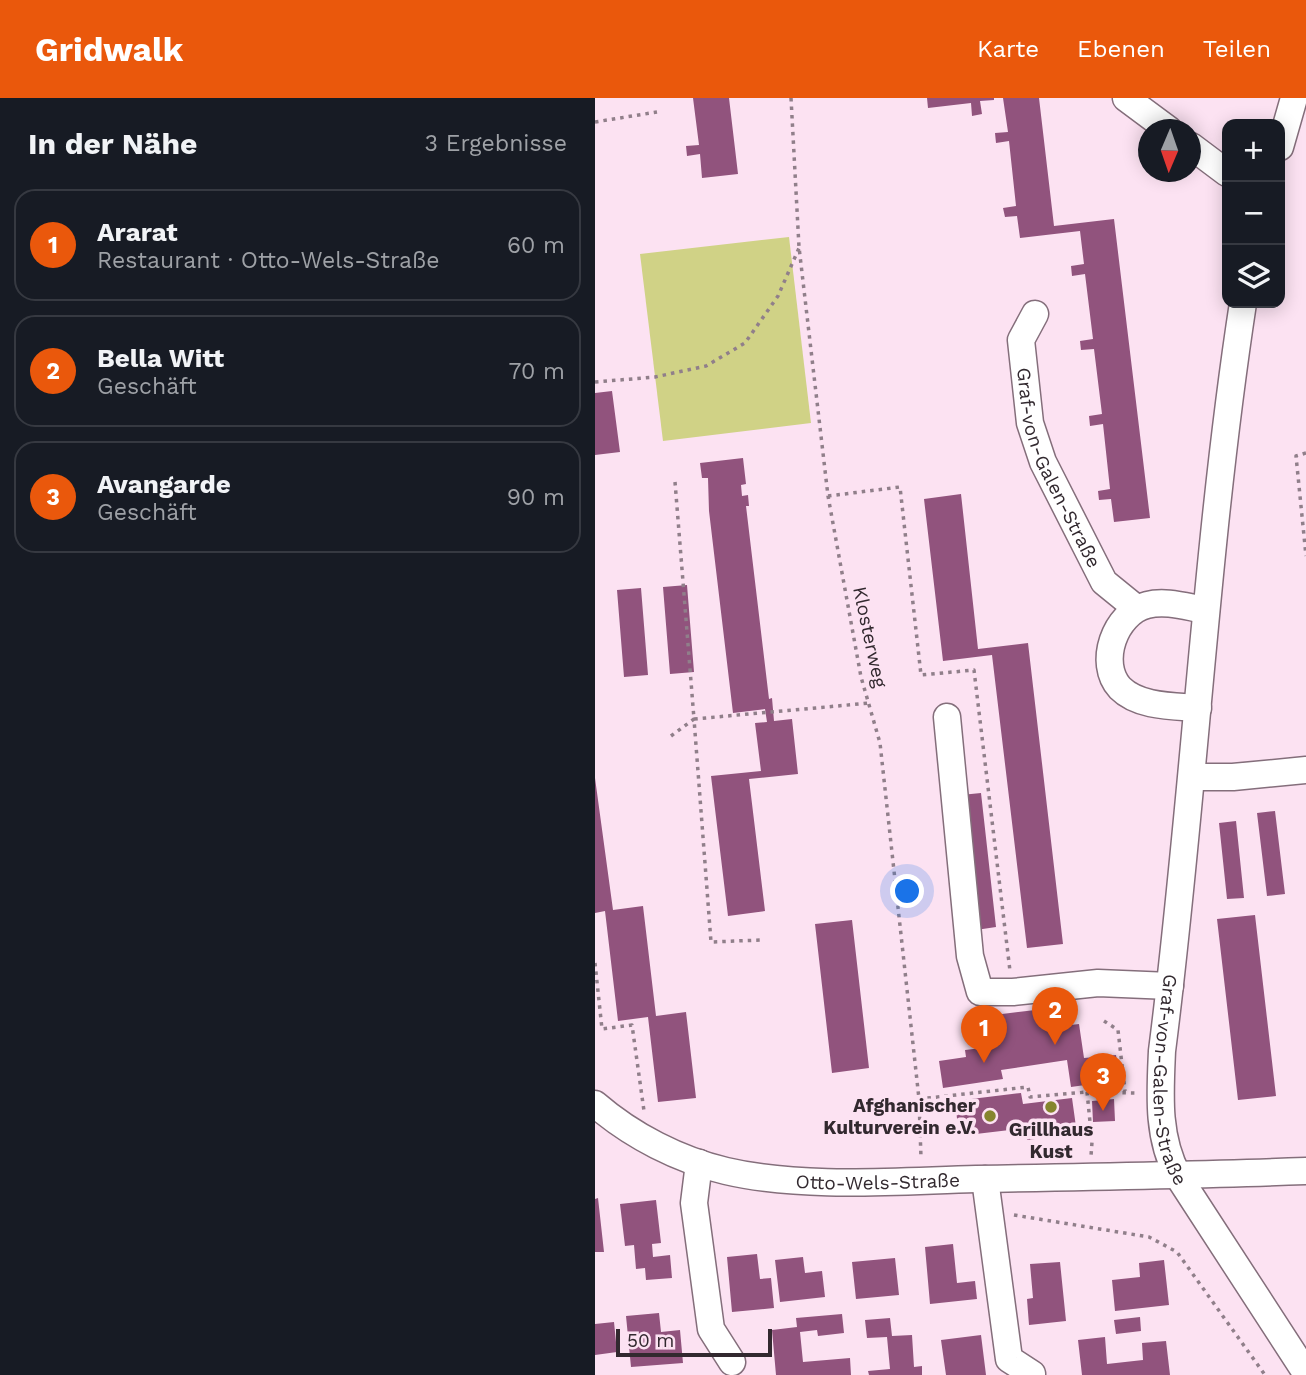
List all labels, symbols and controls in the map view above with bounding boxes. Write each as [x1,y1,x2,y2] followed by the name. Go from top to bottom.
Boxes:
[35,30,183,69] text: Gridwalk
[977,35,1039,63] text: Karte
[1077,35,1165,63] text: Ebenen
[1203,35,1271,63] text: Teilen
[1138,119,1201,182] north arrow
[1222,119,1285,308] map controls
[1222,119,1285,182] button: +
[28,126,197,161] text: In der Nähe
[424,130,567,157] text: 3 Ergebnisse
[1222,182,1285,245] button: −
[97,217,178,247] text: Ararat
[48,232,58,259] text: 1
[507,232,565,259] text: 60 m
[1222,245,1285,308] button: layers
[97,247,439,274] text: Restaurant · Otto-Wels-Straße
[97,343,224,373] text: Bella Witt
[46,358,60,385] text: 2
[508,358,565,385] text: 70 m
[1013,366,1106,571] street label: Graf-von-Galen-Straße
[97,373,197,400] text: Geschäft
[97,469,231,499] text: Avangarde
[46,484,60,511] text: 3
[507,484,565,511] text: 90 m
[97,499,197,526] text: Geschäft
[848,584,892,691] street label: Klosterweg
[890,874,924,908] your location
[1149,973,1192,1190] street label: Graf-von-Galen-Straße
[1032,987,1078,1045] pin: 2
[961,1005,1007,1063] pin: 1
[1080,1053,1126,1111] pin: 3
[823,1094,977,1139] place label: Afghanischer Kulturverein e.V.
[1043,1099,1059,1115] marker: Grillhaus Kust
[982,1108,998,1124] marker: Afghanischer Kulturverein e.V.
[1009,1118,1093,1163] place label: Grillhaus Kust
[795,1168,960,1194] street label: Otto-Wels-Straße
[616,1326,772,1358] scale bar
[627,1329,674,1352] text: 50 m

